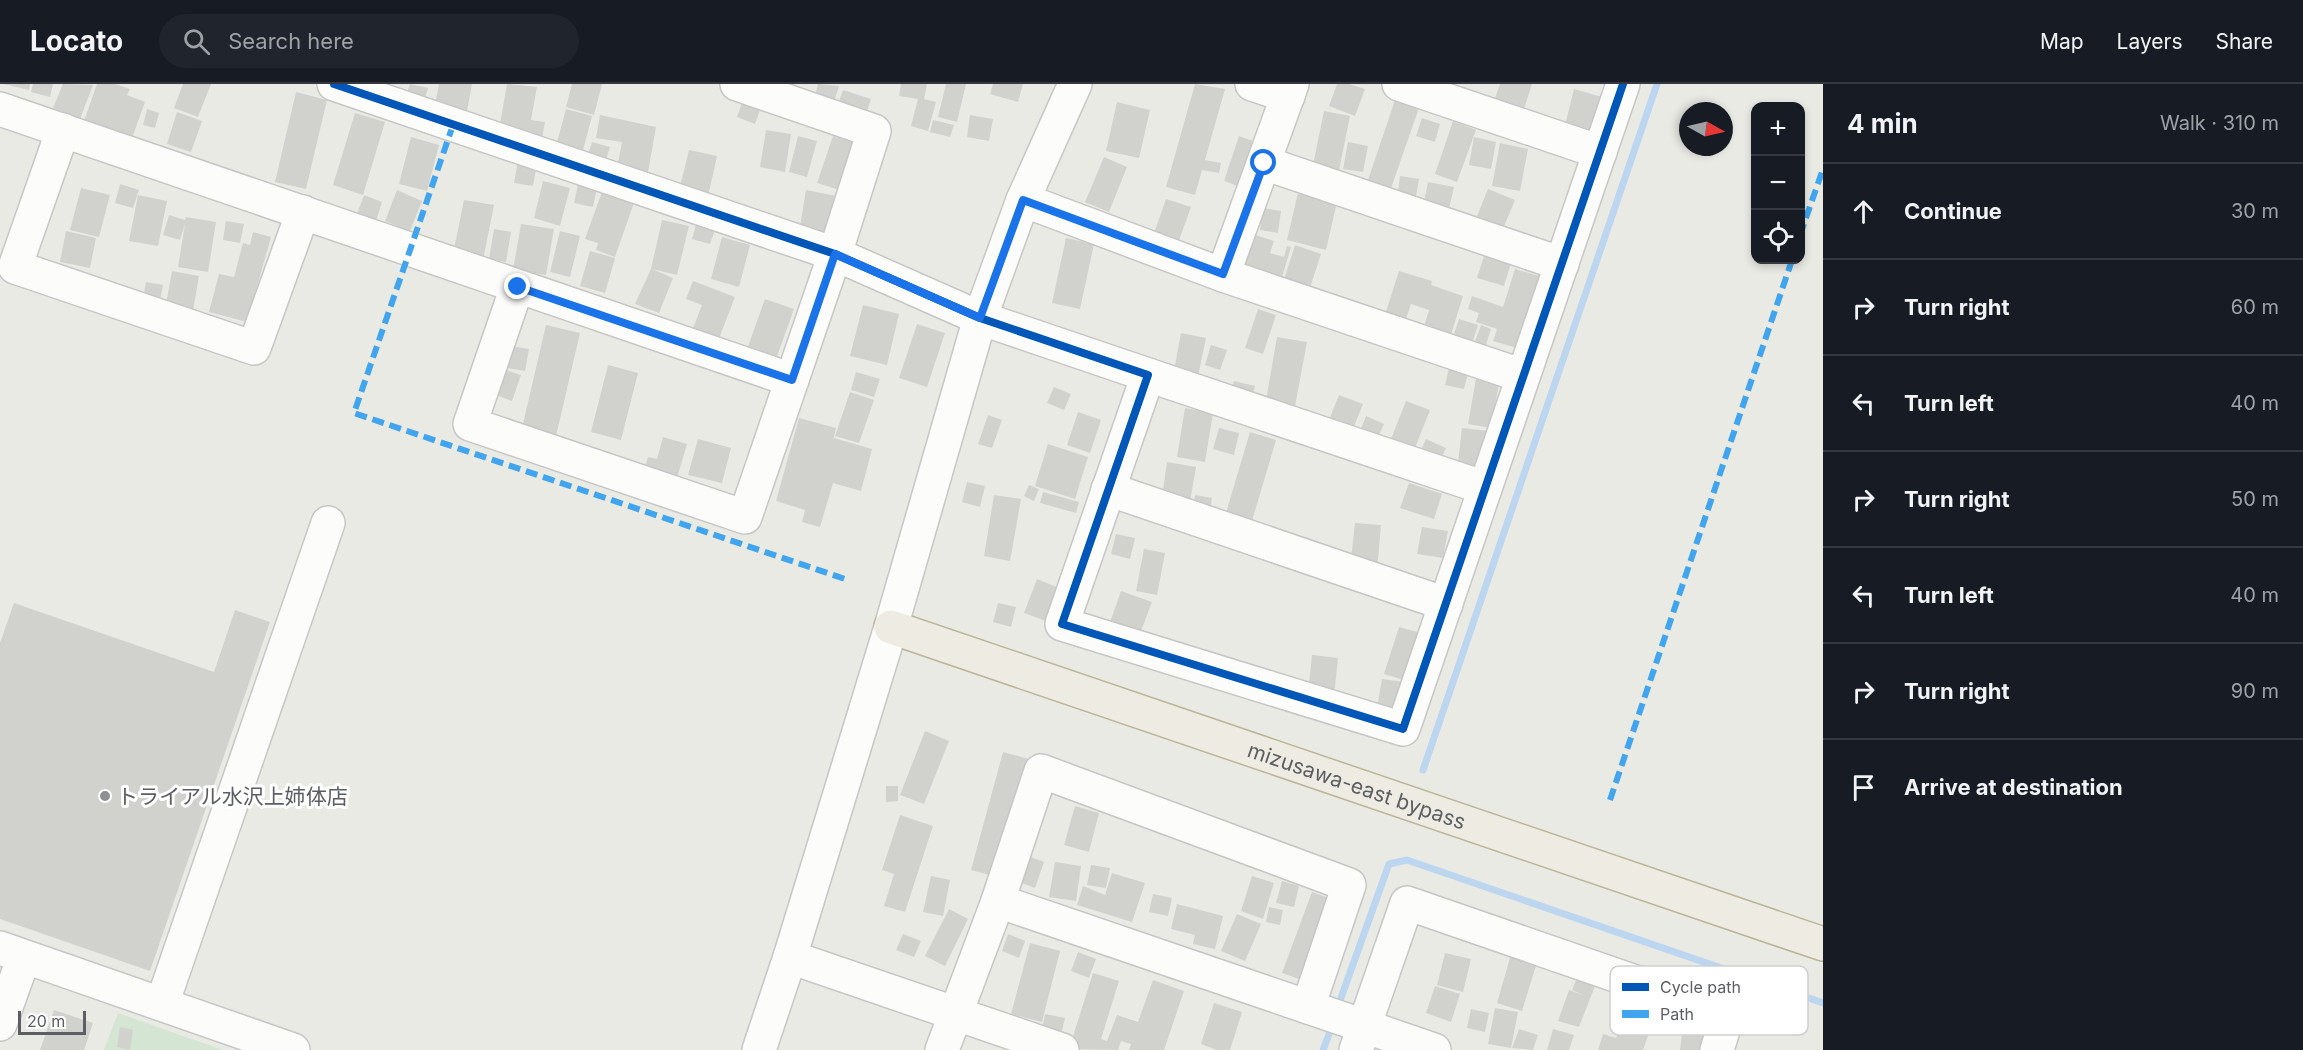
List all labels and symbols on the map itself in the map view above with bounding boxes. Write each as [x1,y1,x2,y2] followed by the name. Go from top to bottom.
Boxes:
[1679,102,1733,156] north arrow
[1250,149,1276,175] route start
[504,273,530,299] route end
[1245,737,1469,834] street label: mizusawa-east bypass
[117,784,348,809] place label: トライアル水沢上姉体店
[98,789,112,803] marker: トライアル水沢上姉体店
[1610,966,1808,1035] legend
[1660,977,1741,997] text: Cycle path
[1660,1004,1694,1024] text: Path
[18,1008,86,1036] scale bar

